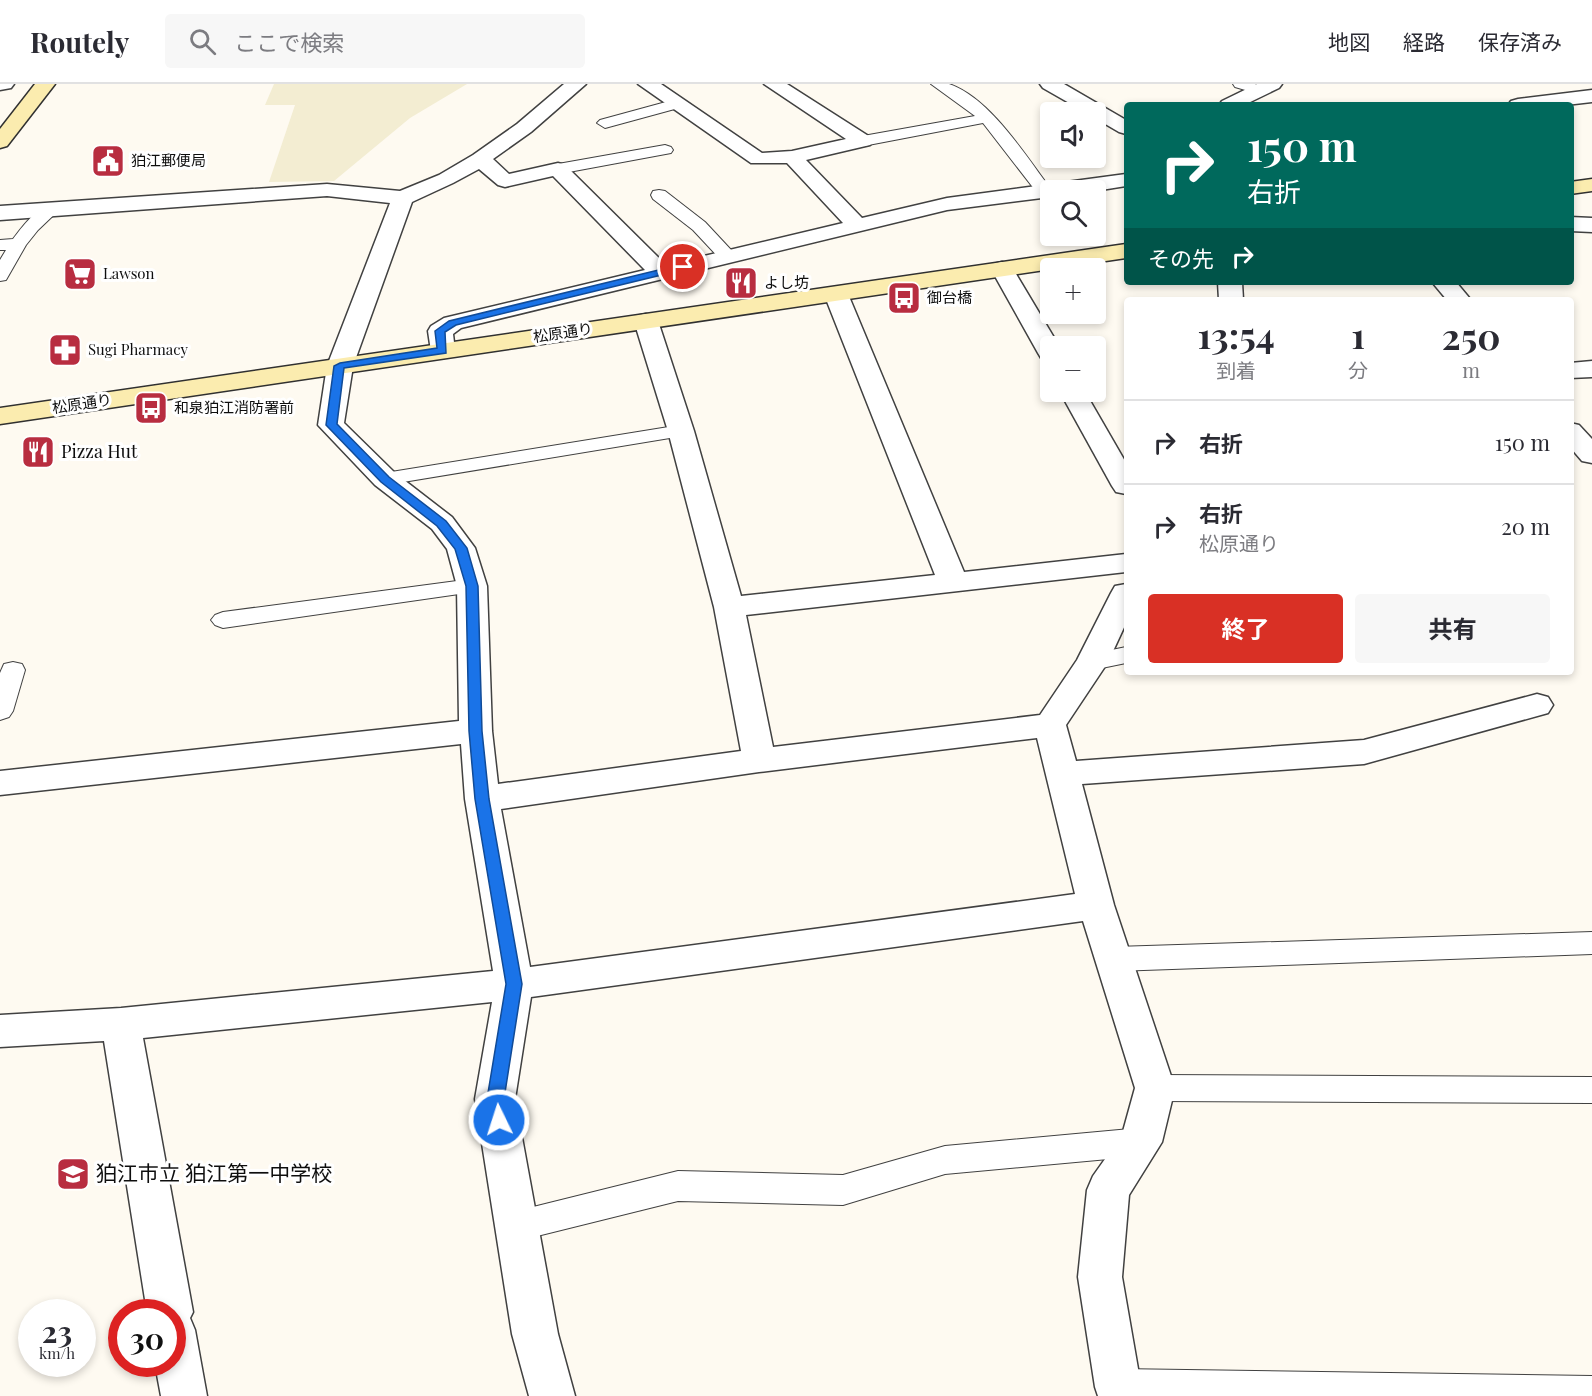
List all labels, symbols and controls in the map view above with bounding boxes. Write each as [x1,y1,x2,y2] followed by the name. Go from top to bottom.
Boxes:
[165,14,585,68] search box
[30,23,129,60] text: Routely
[186,25,219,58] icon: search
[234,27,344,57] text: ここで検索
[1328,27,1370,55] text: 地図
[1403,27,1445,55] text: 経路
[1478,27,1562,55] text: 保存済み
[1040,102,1106,402] map controls
[1040,102,1106,168] button: sound
[1247,117,1357,173] text: 150 m
[1148,126,1226,204] icon: right
[90,143,126,179] public building icon: 狛江郵便局
[131,150,206,170] place label: 狛江郵便局
[1247,173,1301,209] text: 右折
[1040,180,1106,246] button: search
[1226,240,1259,273] icon: right
[657,241,708,292] pin
[1148,243,1214,273] text: その先
[666,250,699,283] icon: arrive
[62,256,98,292] supermarket icon: Lawson
[1040,258,1106,324] button: +
[103,263,155,283] place label: Lawson
[723,265,759,301] restaurant icon: よし坊
[764,272,809,292] place label: よし坊
[886,280,922,316] bus stop icon: 御台橋
[927,287,972,307] place label: 御台橋
[1198,310,1275,358] text: 13:54
[1351,310,1365,358] text: 1
[1442,311,1500,359] text: 250
[532,318,594,346] street label: 松原通り
[47,332,83,368] pharmacy icon: Sugi Pharmacy
[1040,336,1106,402] button: −
[88,339,189,359] place label: Sugi Pharmacy
[1216,356,1256,383] text: 到着
[1348,356,1368,383] text: 分
[1462,356,1480,383] text: m
[51,389,113,417] street label: 松原通り
[133,390,169,426] bus stop icon: 和泉狛江消防署前
[174,397,294,417] place label: 和泉狛江消防署前
[1148,426,1181,459] icon: right
[1495,427,1550,457] text: 150 m
[1199,428,1243,458] text: 右折
[20,434,56,470] restaurant icon: Pizza Hut
[61,439,138,463] place label: Pizza Hut
[1199,498,1243,528] text: 右折
[1148,510,1181,543] icon: right
[1501,511,1550,541] text: 20 m
[1199,529,1279,556] text: 松原通り
[1148,594,1343,663] button: 終了
[1355,594,1550,663] button: 共有
[467,1088,531,1152] position arrow
[55,1156,91,1192] school or university icon: 狛江市立 狛江第一中学校
[96,1158,332,1186] place label: 狛江市立 狛江第一中学校
[108,1299,186,1377] speed limit sign: 30
[42,1311,72,1351] text: 23
[39,1343,75,1363] text: km/h

